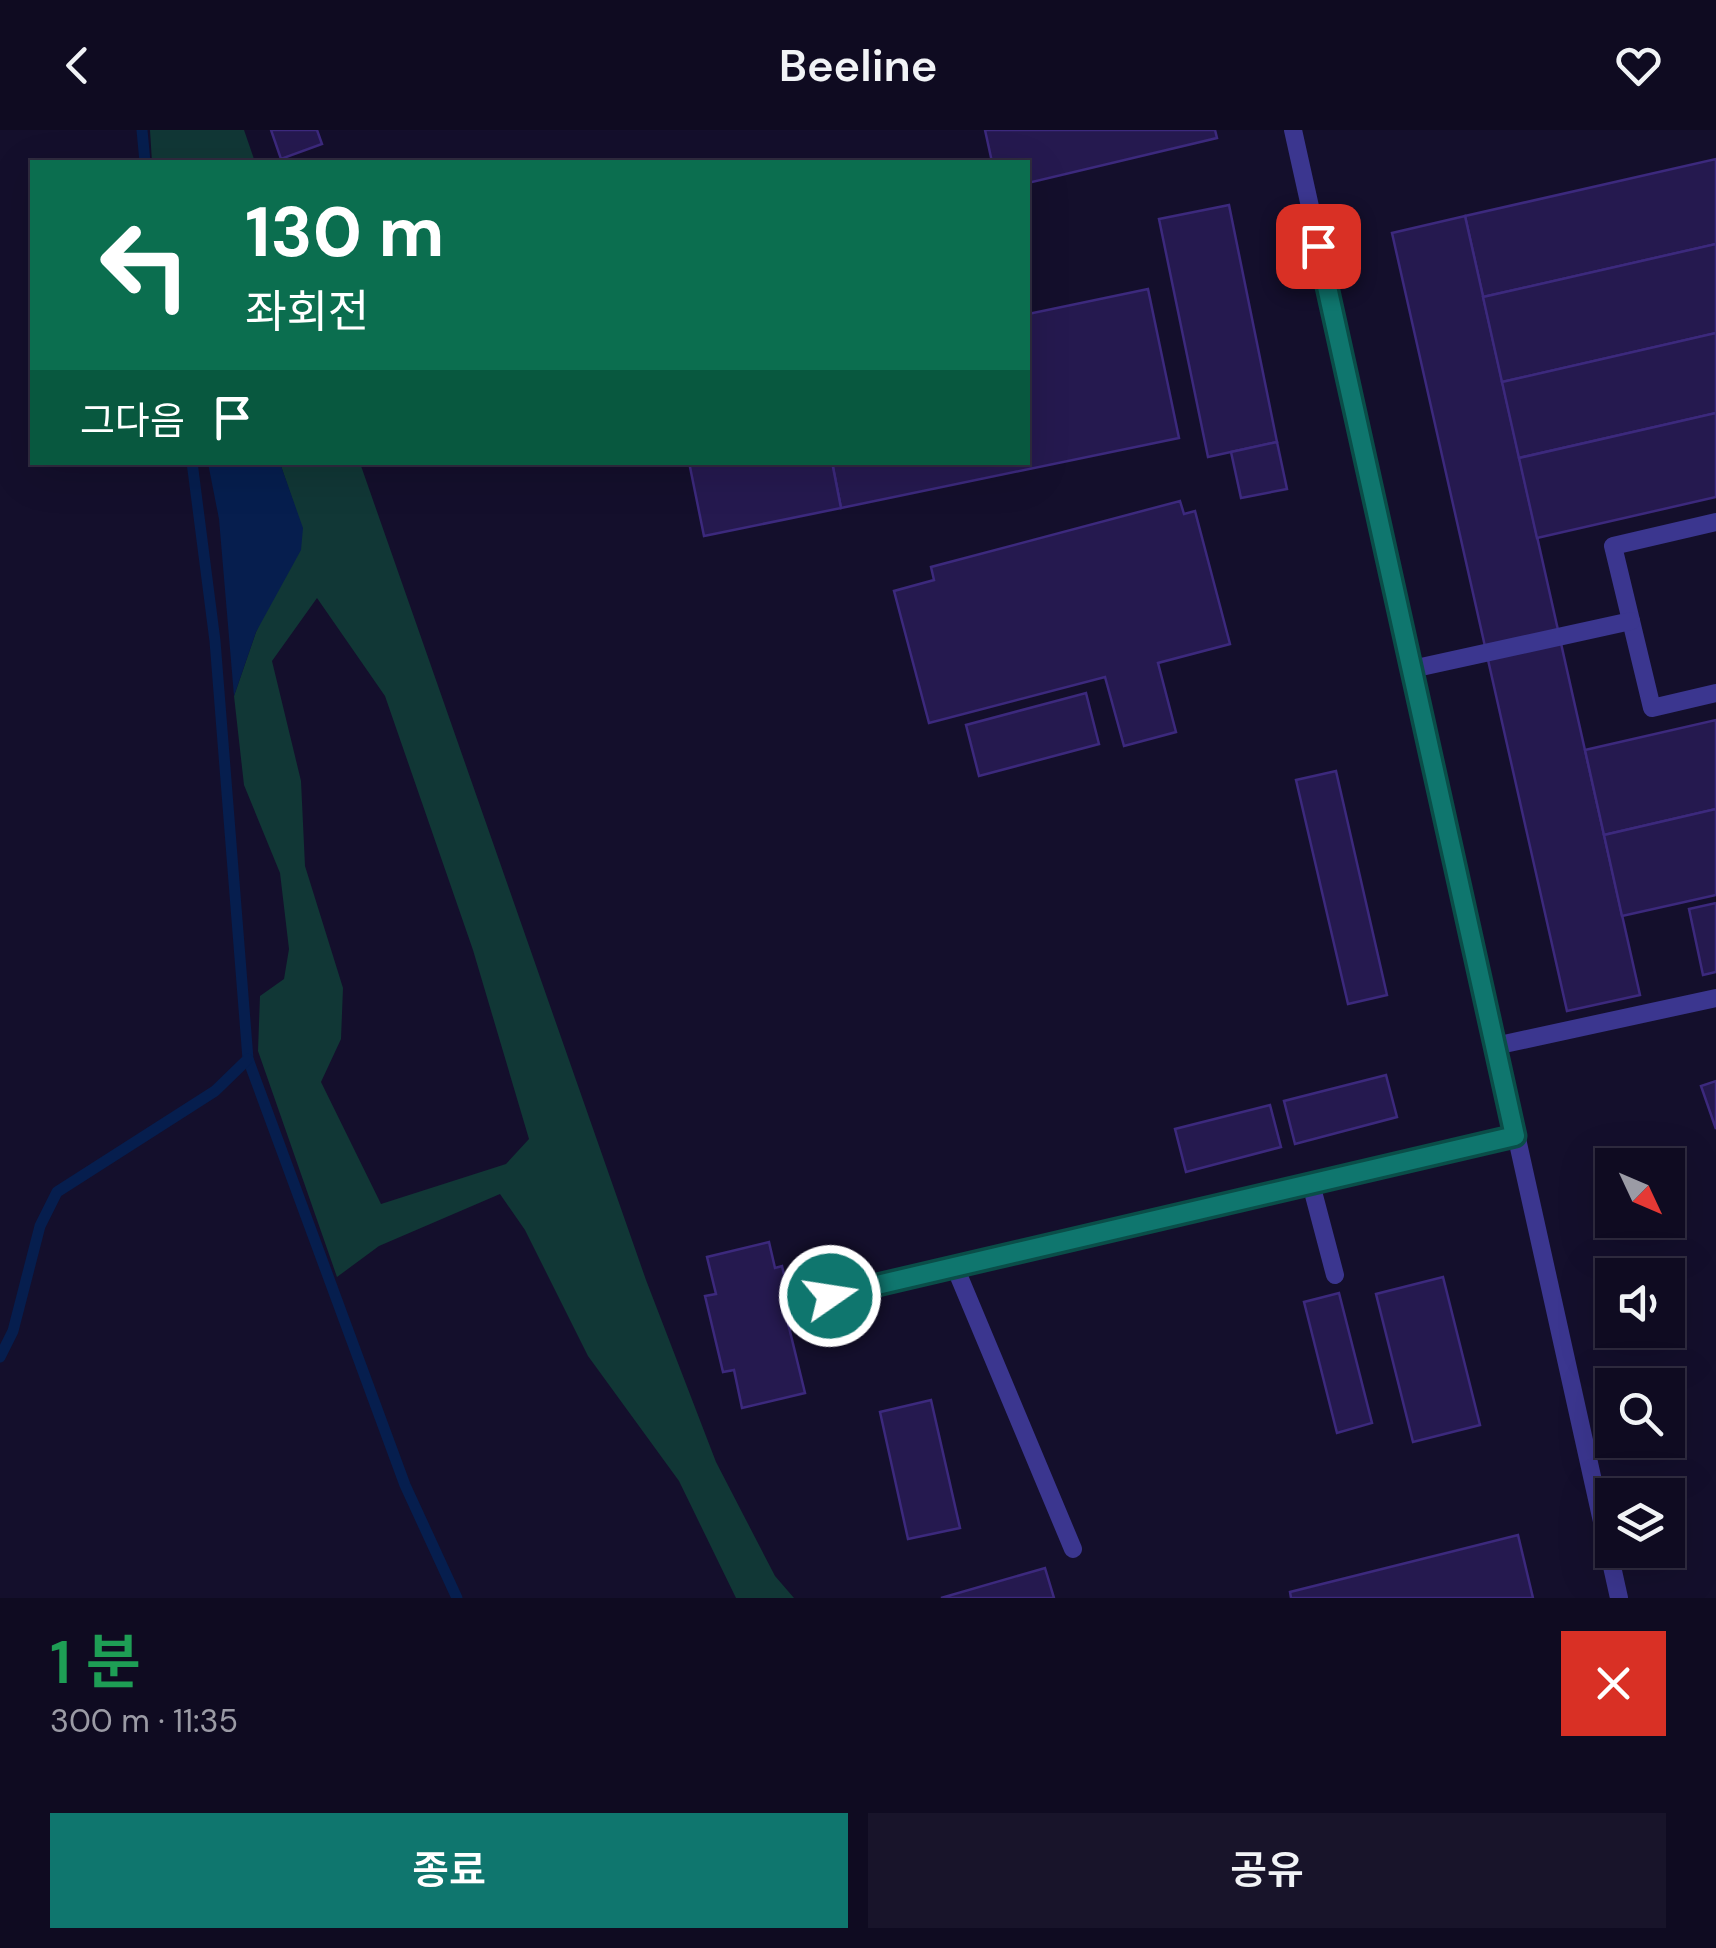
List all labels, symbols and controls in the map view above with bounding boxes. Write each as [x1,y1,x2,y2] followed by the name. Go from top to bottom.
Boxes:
[779,36,937,95] text: Beeline
[50,38,105,93] icon: back
[1611,38,1666,93] icon: heart
[245,187,444,278] text: 130 m
[80,200,210,330] icon: left
[1276,204,1361,289] pin
[1291,219,1346,274] icon: arrive
[245,282,369,341] text: 좌회전
[205,390,260,445] icon: arrive
[80,396,185,446] text: 그다음
[1595,1148,1685,1238] north arrow
[1595,1148,1685,1568] map controls
[778,1244,882,1348] position arrow
[1595,1258,1685,1348] button: sound
[1595,1368,1685,1458] button: search
[1595,1478,1685,1568] button: layers
[50,1623,141,1702] text: 1 분
[1561,1631,1666,1736] button: close
[50,1700,238,1742] text: 300 m · 11:35
[50,1813,848,1928] button: 종료
[868,1813,1666,1928] button: 공유

